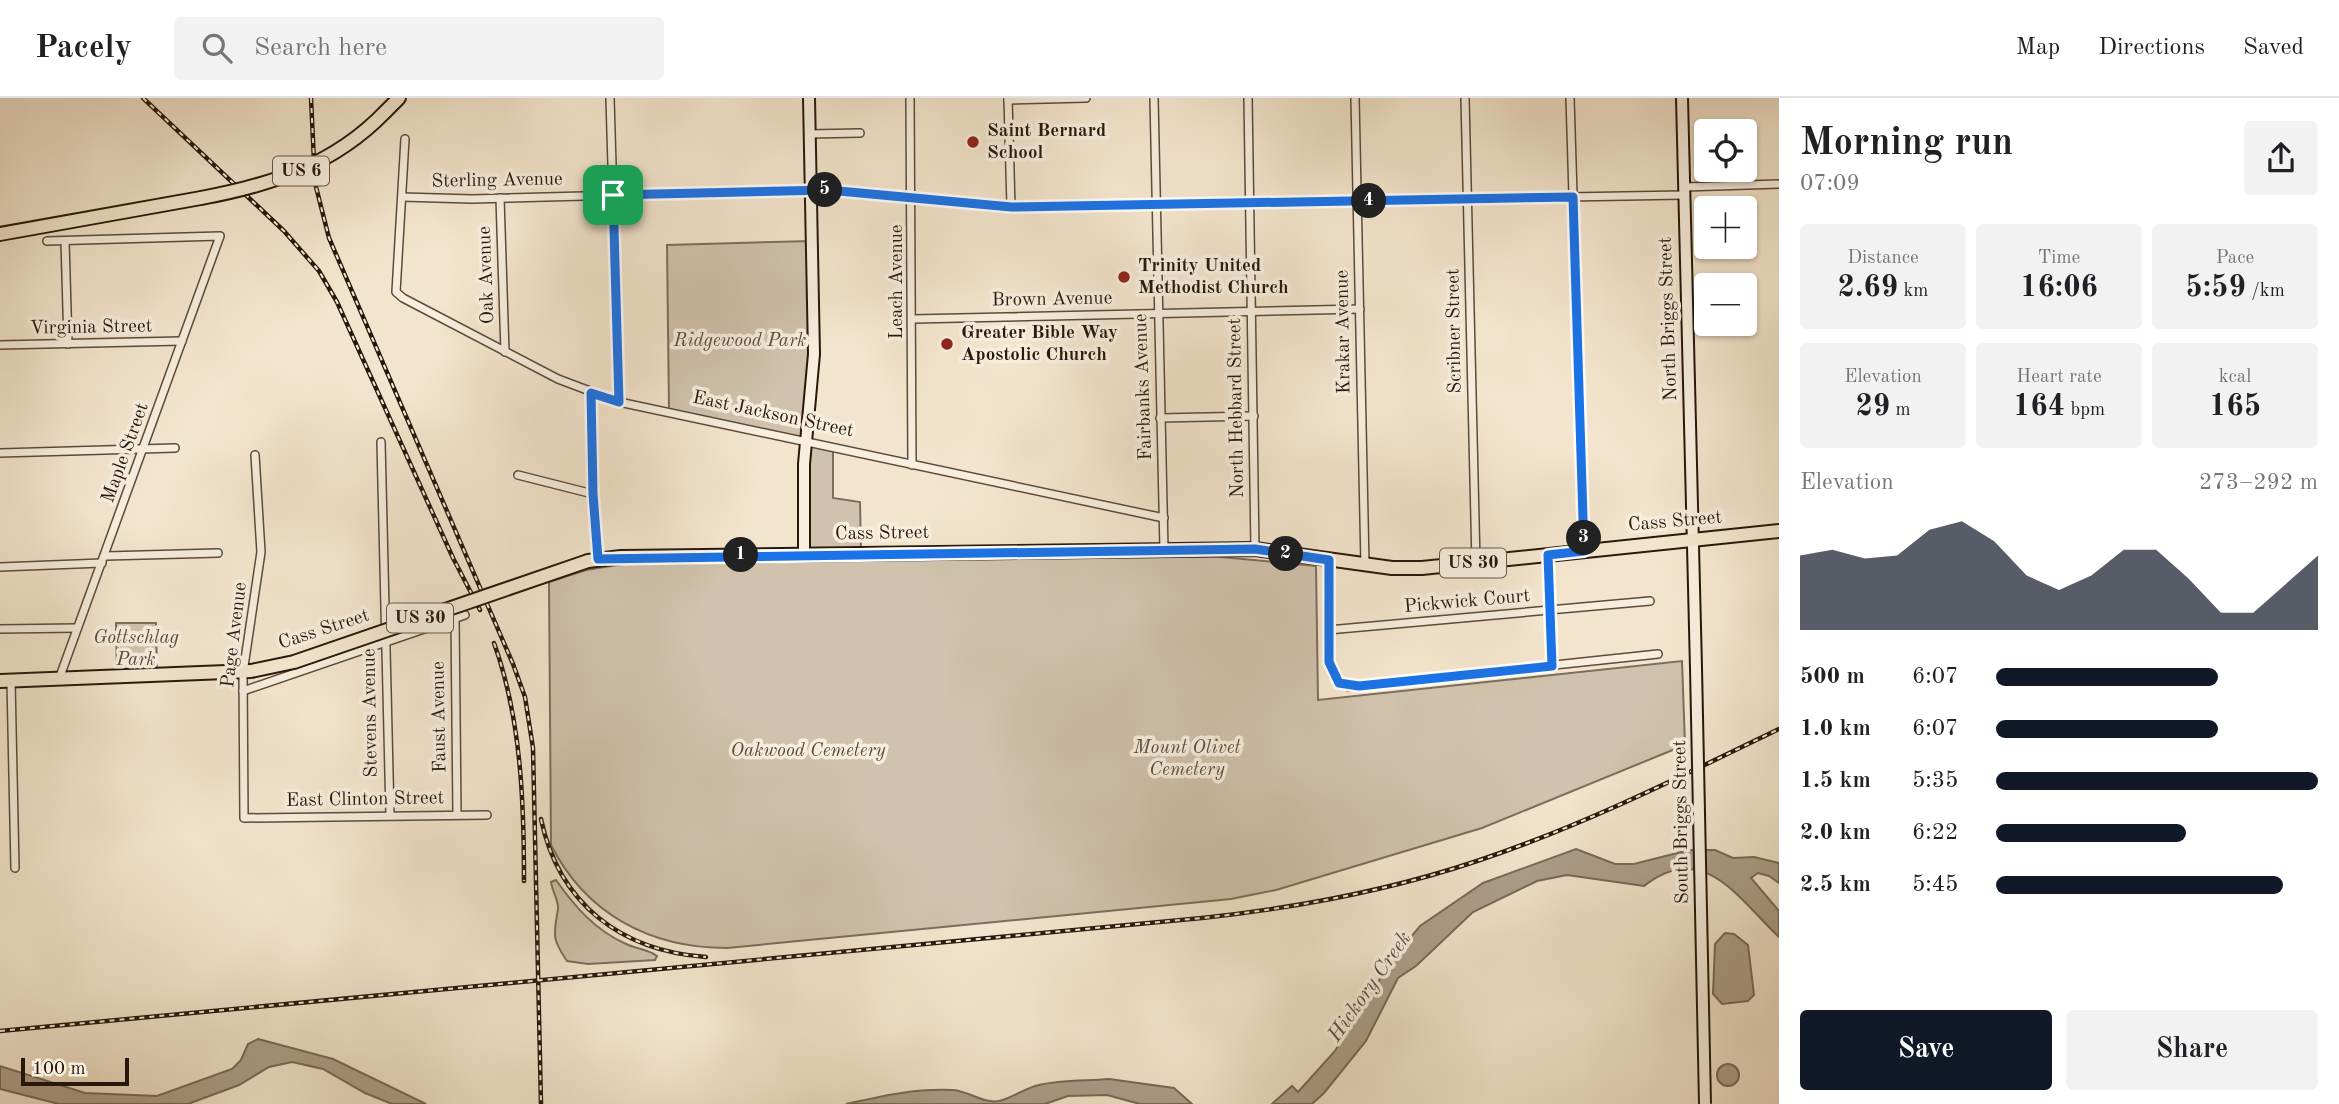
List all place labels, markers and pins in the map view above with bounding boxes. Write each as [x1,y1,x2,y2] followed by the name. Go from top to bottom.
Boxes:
[987,122,1106,163] place label: Saint Bernard School
[965,134,981,150] marker: Saint Bernard School
[583,165,643,225] pin
[808,172,842,208] pin: 5
[1352,184,1386,218] pin: 4
[1138,257,1289,298] place label: Trinity United Methodist Church
[1116,269,1132,285] marker: Trinity United Methodist Church
[961,324,1118,365] place label: Greater Bible Way Apostolic Church
[939,336,955,352] marker: Greater Bible Way Apostolic Church
[1566,520,1602,556] pin: 3
[1268,536,1304,572] pin: 2
[724,538,758,573] pin: 1

